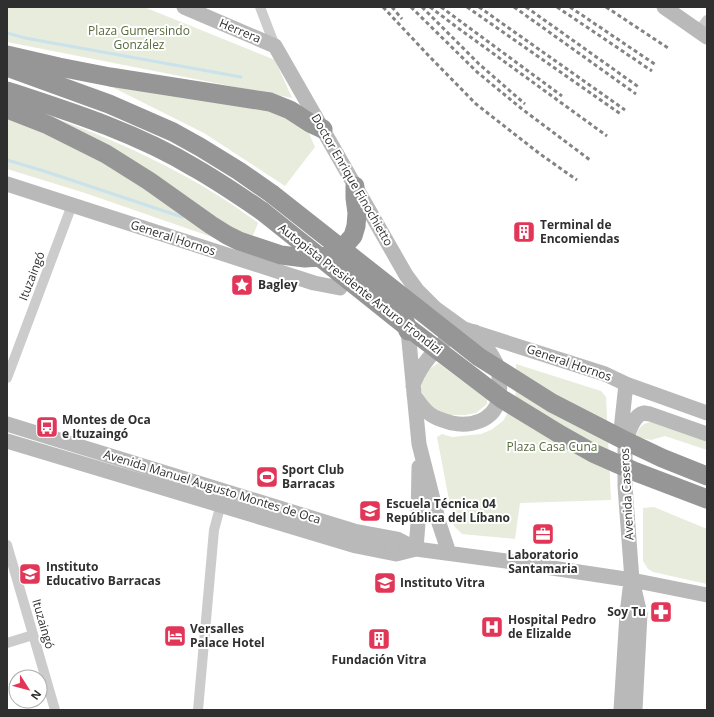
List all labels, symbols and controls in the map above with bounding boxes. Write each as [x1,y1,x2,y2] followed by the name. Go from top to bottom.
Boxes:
[217,14,264,47] street label: Herrera
[88,22,190,53] park label: Plaza Gumersindo González
[308,110,397,249] street label: Doctor Enrique Finochietto
[128,216,218,259] street label: General Hornos
[540,216,619,247] place label: Terminal de Encomiendas
[275,219,446,358] street label: Autopista Presidente Arturo Frondizi
[511,219,537,245] building icon: Terminal de Encomiendas
[14,249,49,303] street label: Ituzaingó
[229,272,255,298] place icon: Bagley
[258,276,298,293] place label: Bagley
[525,340,614,385] street label: General Hornos
[62,411,151,442] place label: Montes de Oca e Ituzaingó
[34,414,60,440] bus stop icon: Montes de Oca e Ituzaingó
[506,438,598,455] park label: Plaza Casa Cuna
[101,445,323,528] street label: Avenida Manuel Augusto Montes de Oca
[616,447,637,541] street label: Avenida Caseros
[282,461,345,492] place label: Sport Club Barracas
[254,464,280,490] sports icon: Sport Club Barracas
[386,495,510,526] place label: Escuela Técnica 04 República del Líbano
[357,498,383,524] school or university icon: Escuela Técnica 04 República del Líbano
[530,521,556,547] office icon: Laboratorio Santamaria
[508,546,578,577] place label: Laboratorio Santamaria
[46,558,161,589] place label: Instituto Educativo Barracas
[17,561,43,587] school or university icon: Instituto Educativo Barracas
[372,570,398,596] school or university icon: Instituto Vitra
[400,574,485,591] place label: Instituto Vitra
[28,597,59,651] street label: Ituzaingó
[648,599,674,625] pharmacy icon: Soy Tu
[607,603,646,620] place label: Soy Tu
[508,611,596,642] place label: Hospital Pedro de Elizalde
[479,614,505,640] hospital icon: Hospital Pedro de Elizalde
[190,620,265,651] place label: Versalles Palace Hotel
[162,623,188,649] hotel icon: Versalles Palace Hotel
[366,626,392,652] building icon: Fundación Vitra
[332,651,426,668] place label: Fundación Vitra
[8,669,48,709] north arrow
[28,687,45,703] text: N

